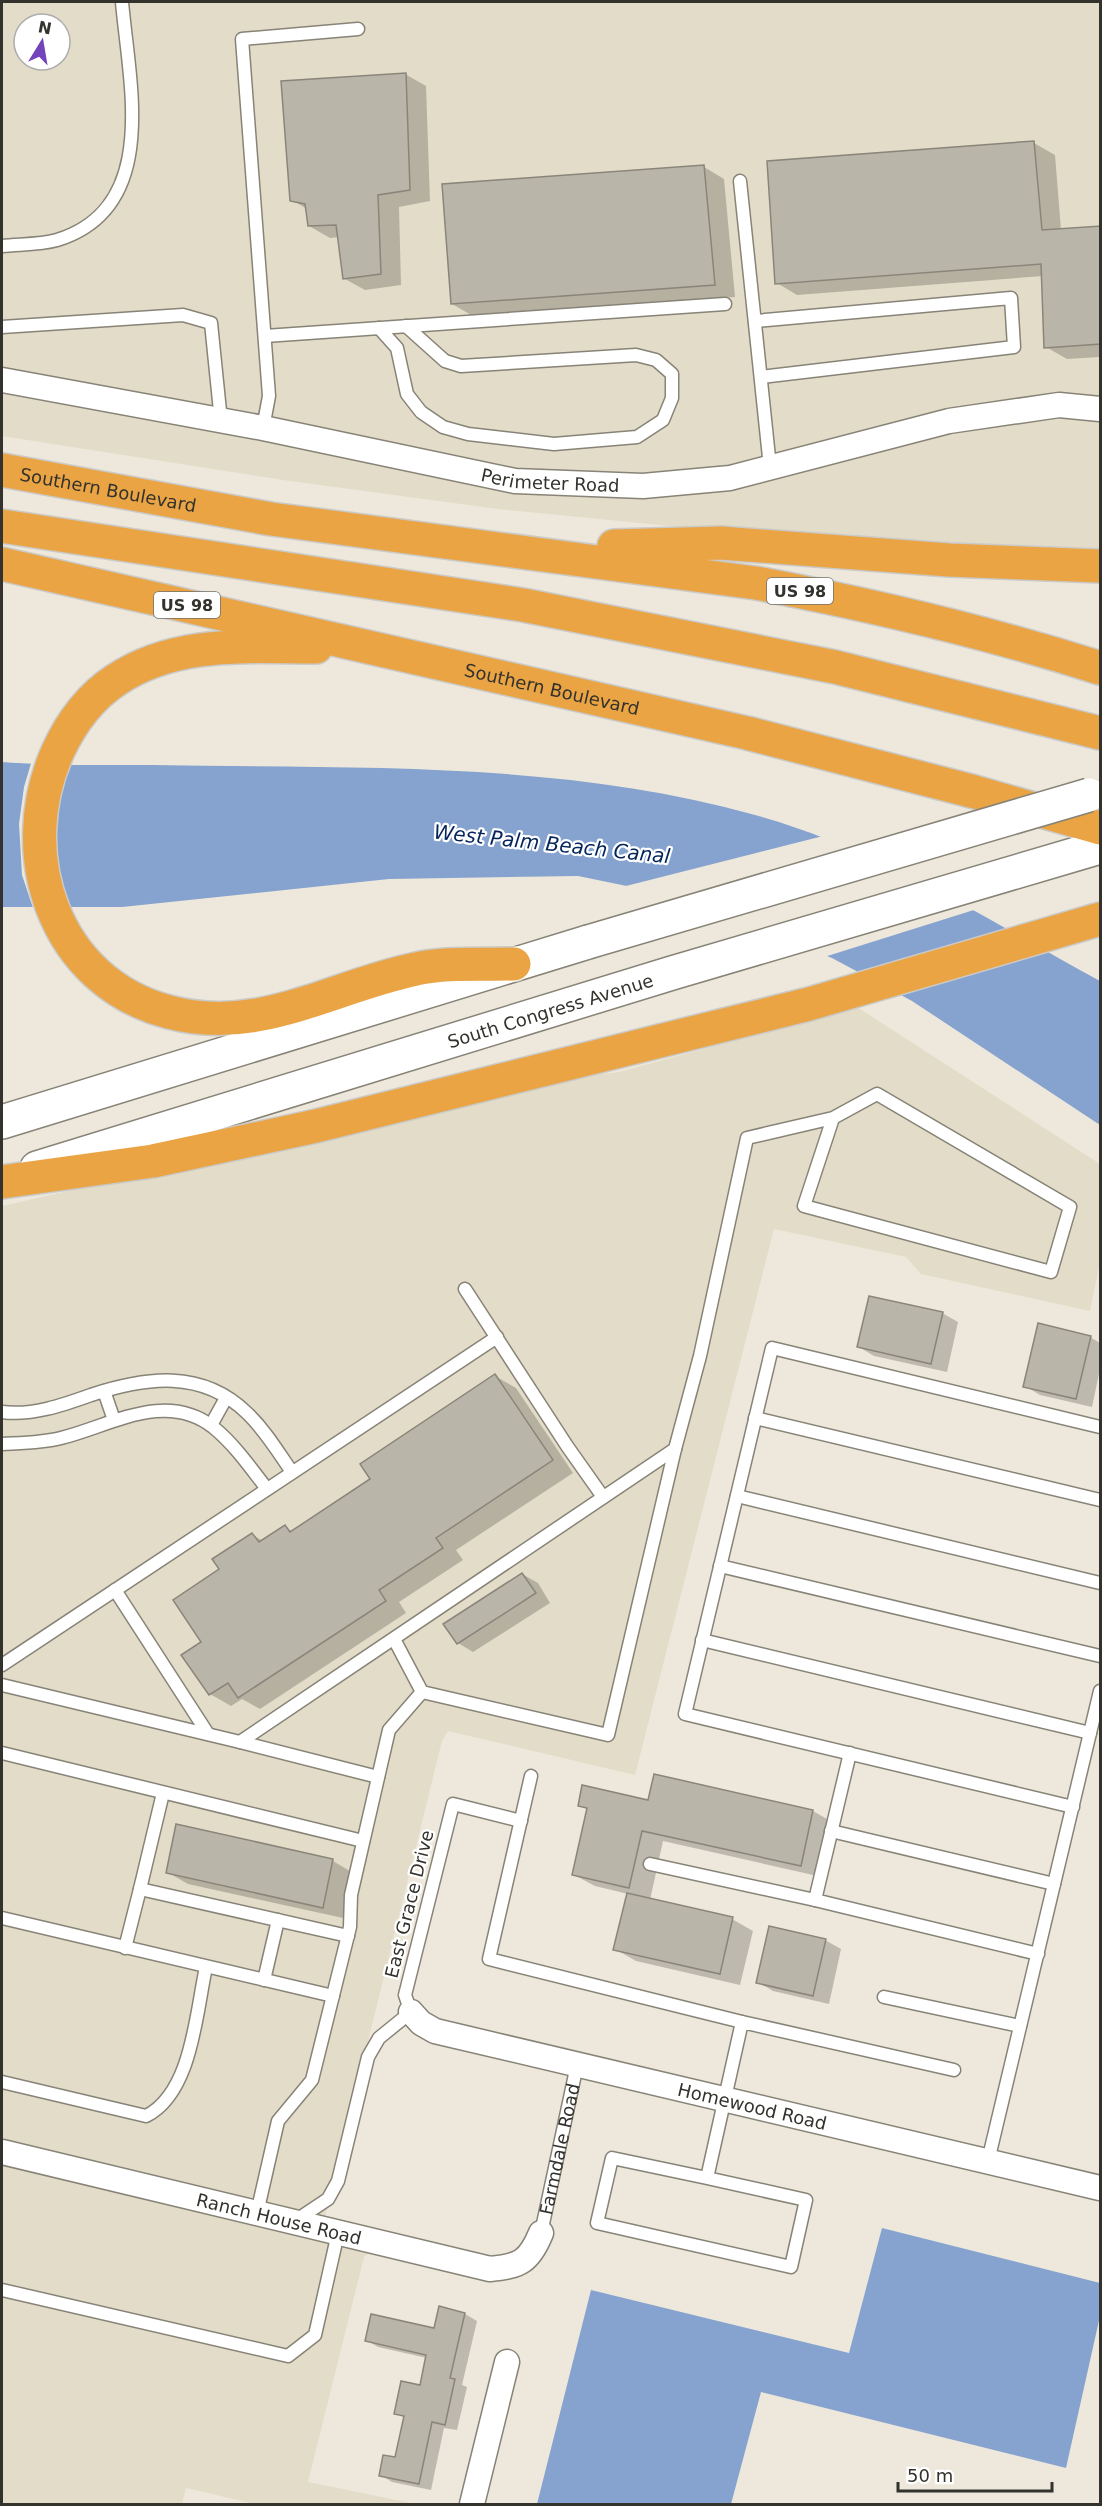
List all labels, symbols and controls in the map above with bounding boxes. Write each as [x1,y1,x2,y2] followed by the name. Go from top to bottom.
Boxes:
[12,12,72,72] north arrow
[36,17,53,38] text: N
[18,463,198,516] street label: Southern Boulevard
[479,464,620,496] street label: Perimeter Road
[767,578,833,604] road number: US 98
[154,592,220,618] road number: US 98
[463,659,642,719] street label: Southern Boulevard
[433,820,672,868] water label: West Palm Beach Canal
[445,969,656,1052] street label: South Congress Avenue
[380,1828,438,1980] street label: East Grace Drive
[676,2078,829,2134] street label: Homewood Road
[535,2081,583,2217] street label: Farmdale Road
[195,2189,364,2248] street label: Ranch House Road
[898,2455,1052,2493] scale bar
[907,2465,953,2486] text: 50 m

